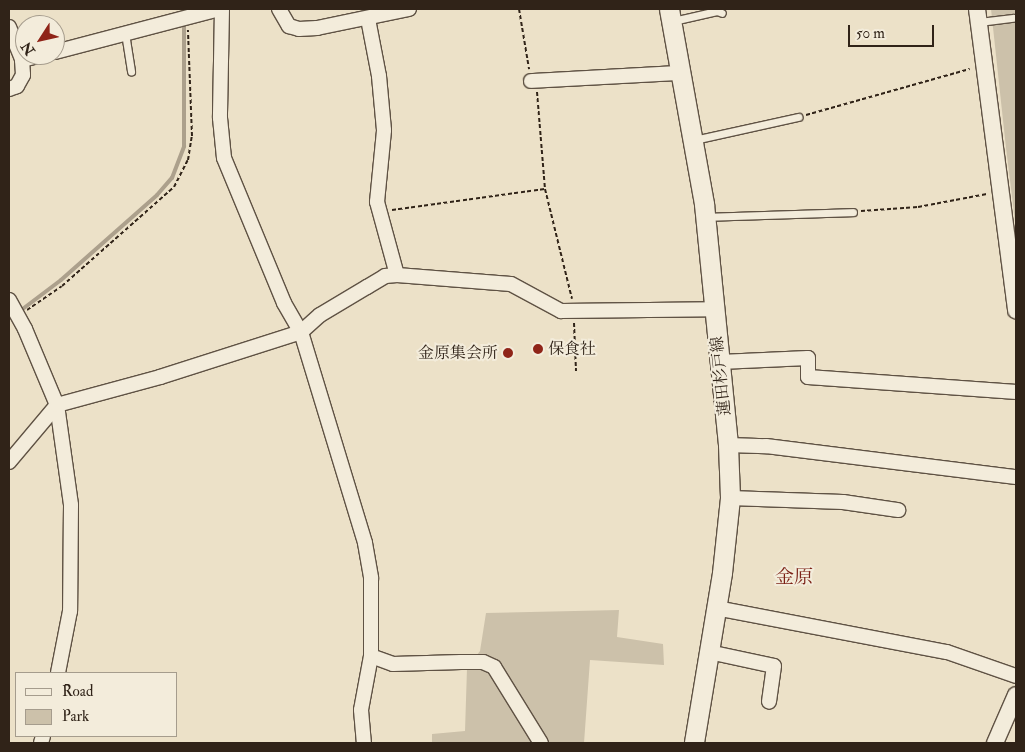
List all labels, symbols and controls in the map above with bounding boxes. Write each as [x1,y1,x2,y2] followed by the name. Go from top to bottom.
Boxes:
[15,15,65,65] north arrow
[850,15,936,47] scale bar
[856,24,885,43] text: 50 m
[18,38,39,58] text: N
[707,335,735,417] street label: 蓮田杉戸線
[548,339,596,359] place label: 保食社
[418,343,498,363] place label: 金原集会所
[532,343,544,355] marker: 保食社
[502,347,514,359] marker: 金原集会所
[775,567,813,589] district label: 金原
[15,672,178,737] legend
[62,682,93,701] text: Road
[62,707,89,726] text: Park

